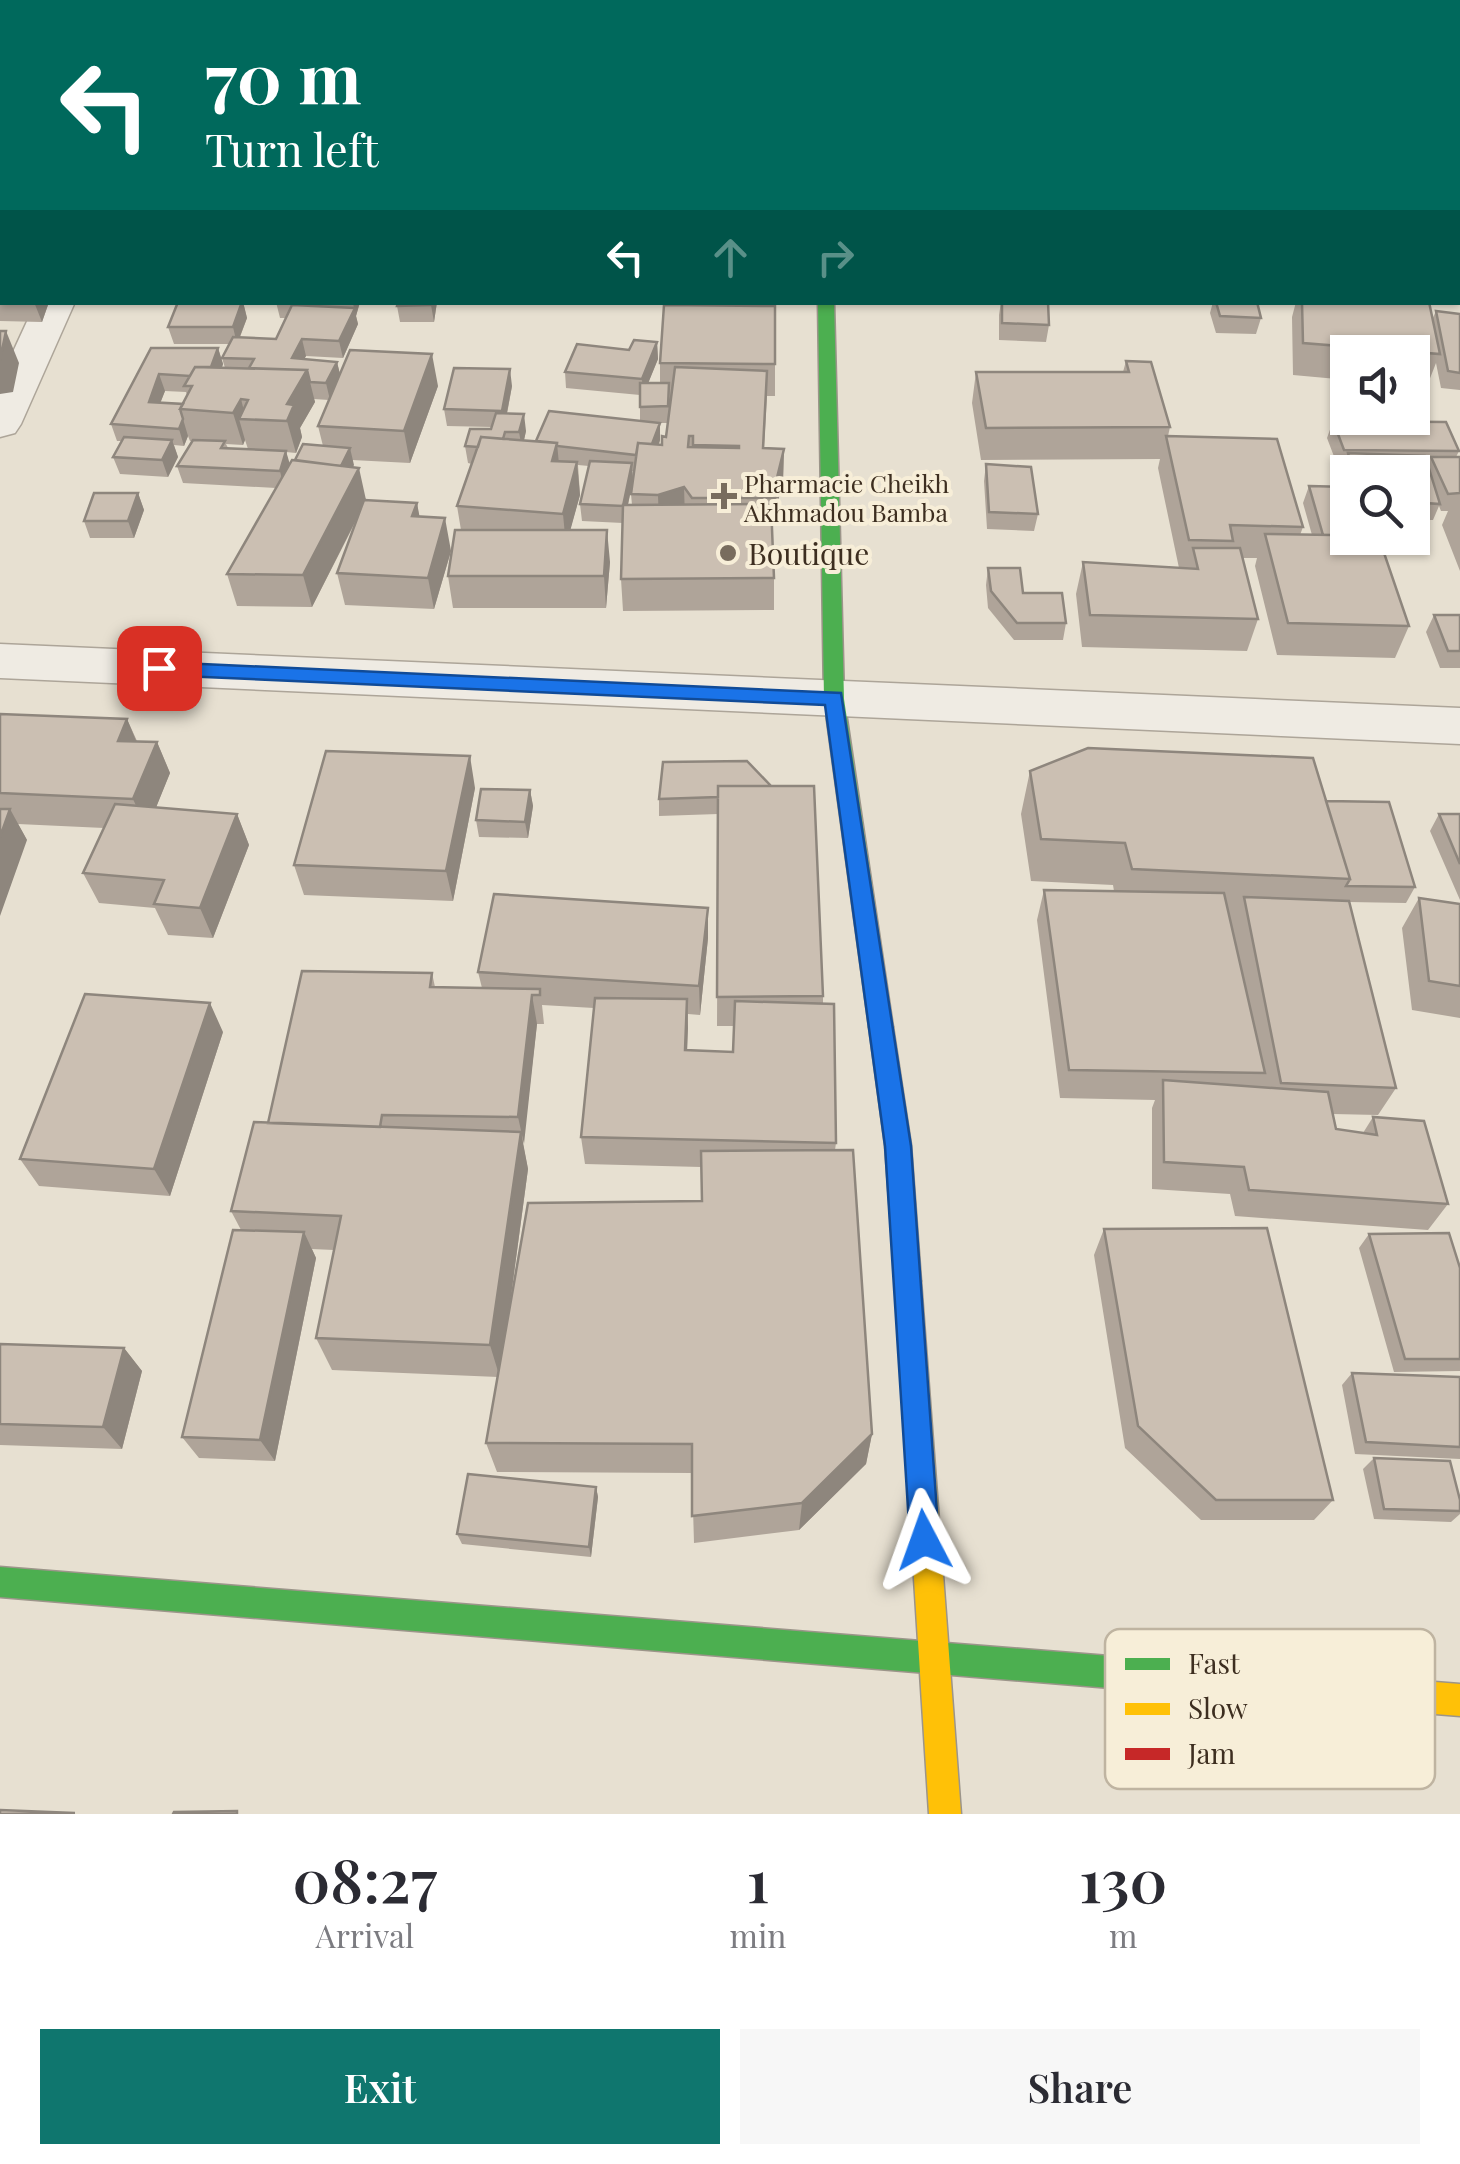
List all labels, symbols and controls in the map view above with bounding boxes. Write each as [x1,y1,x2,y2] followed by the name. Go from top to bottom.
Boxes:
[205,28,362,122] text: 70 m
[40,40,170,170] icon: left
[205,118,379,178] text: Turn left
[598,230,653,285] icon: left
[703,230,758,285] icon: ahead
[808,230,863,285] icon: right
[1330,335,1430,555] map controls
[1330,335,1430,435] button: sound
[1330,455,1430,555] button: search
[743,466,950,528] place label: Pharmacie Cheikh Akhmadou Bamba
[713,485,735,507] marker: Pharmacie Cheikh Akhmadou Bamba
[748,533,869,573] place label: Boutique
[717,542,739,564] marker: Boutique
[117,626,202,711] pin
[132,641,187,696] icon: arrive
[872,1488,976,1592] position arrow
[1105,1629,1435,1789] legend
[1188,1644,1241,1681] text: Fast
[1188,1689,1248,1726] text: Slow
[1187,1734,1235,1771] text: Jam
[293,1838,437,1918] text: 08:27
[747,1838,769,1918] text: 1
[1079,1838,1167,1918] text: 130
[315,1913,414,1956] text: Arrival
[730,1913,786,1956] text: min
[1109,1913,1137,1956] text: m
[40,2029,720,2144] button: Exit
[740,2029,1420,2144] button: Share

